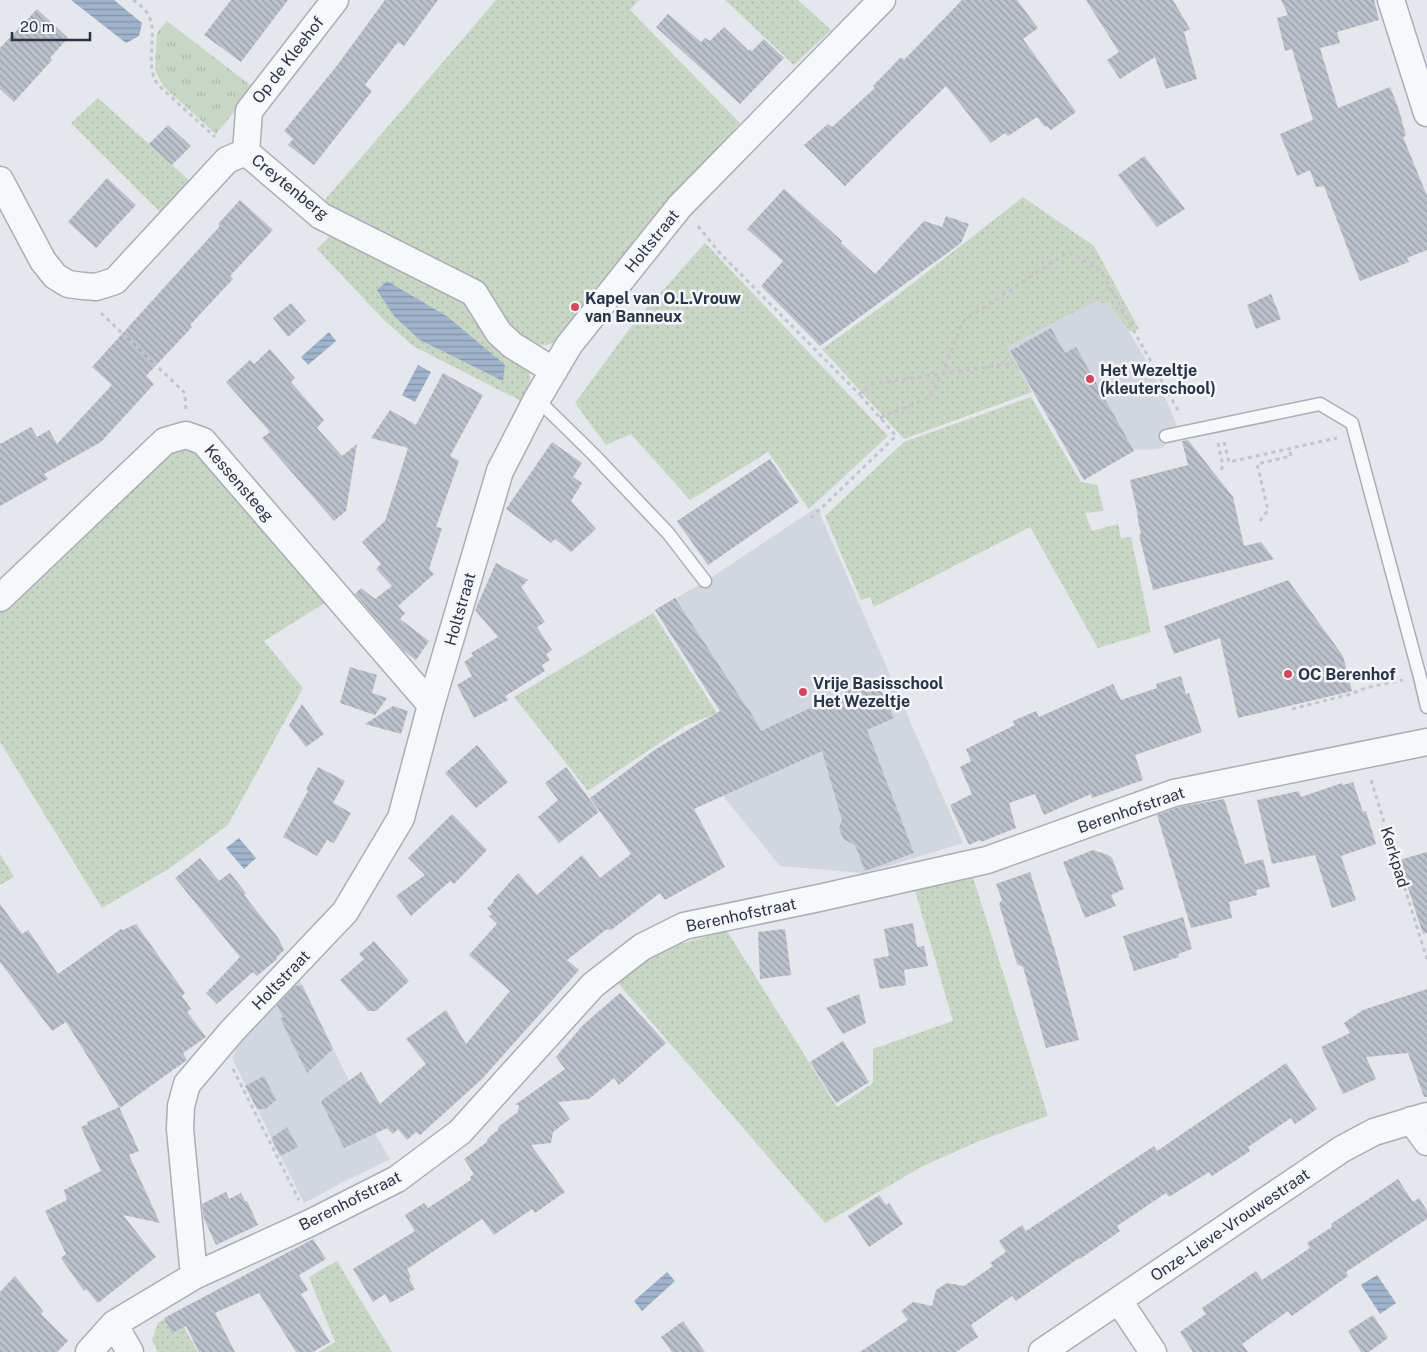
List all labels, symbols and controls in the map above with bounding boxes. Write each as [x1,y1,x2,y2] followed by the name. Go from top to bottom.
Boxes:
[12,10,90,42] scale bar
[248,13,328,107] street label: Op de Kleehof
[20,18,55,35] text: 20 m
[248,150,332,224] street label: Creytenberg
[621,206,683,276] street label: Holtstraat
[585,289,741,326] place label: Kapel van O.L.Vrouw van Banneux
[569,301,581,313] marker: Kapel van O.L.Vrouw van Banneux
[1100,361,1216,398] place label: Het Wezeltje (kleuterschool)
[1084,373,1096,385] marker: Het Wezeltje (kleuterschool)
[200,441,278,525] street label: Kessensteeg
[440,570,480,648] street label: Holtstraat
[1298,665,1396,684] place label: OC Berenhof
[1282,668,1294,680] marker: OC Berenhof
[813,674,944,711] place label: Vrije Basisschool Het Wezeltje
[797,686,809,698] marker: Vrije Basisschool Het Wezeltje
[1075,783,1187,837] street label: Berenhofstraat
[1377,824,1413,890] street label: Kerkpad
[684,894,798,936] street label: Berenhofstraat
[248,946,314,1014] street label: Holtstraat
[1147,1165,1313,1285] street label: Onze-Lieve-Vrouwestraat
[296,1167,404,1235] street label: Berenhofstraat

